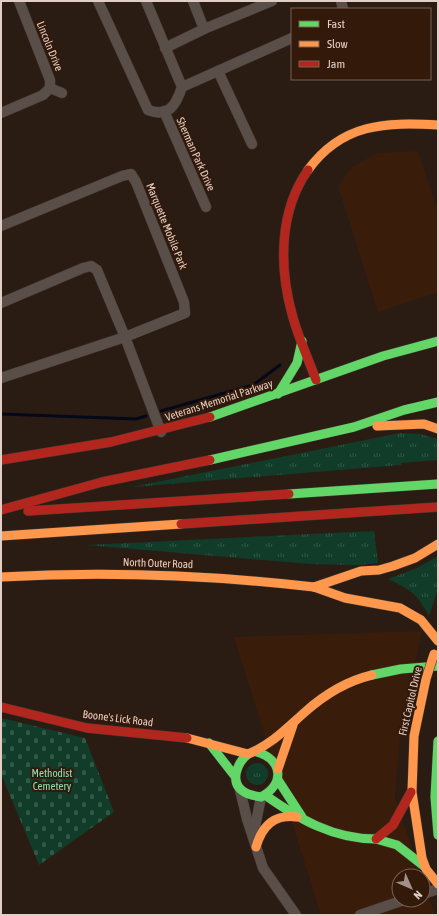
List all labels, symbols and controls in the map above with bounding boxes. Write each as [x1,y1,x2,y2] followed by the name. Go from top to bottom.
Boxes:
[291,8,431,80] legend
[327,17,345,31] text: Fast
[35,19,65,73] street label: Lincoln Drive
[327,37,348,51] text: Slow
[327,57,345,71] text: Jam
[174,115,218,193] street label: Sherman Park Drive
[144,181,190,271] street label: Marquette Mobile Park
[164,377,275,423] street label: Veterans Memorial Parkway
[123,556,193,570] street label: North Outer Road
[396,665,424,737] street label: First Capitol Drive
[82,708,154,728] street label: Boone's Lick Road
[32,767,72,792] park label: Methodist Cemetery
[391,868,431,908] north arrow
[412,889,425,902] text: N

